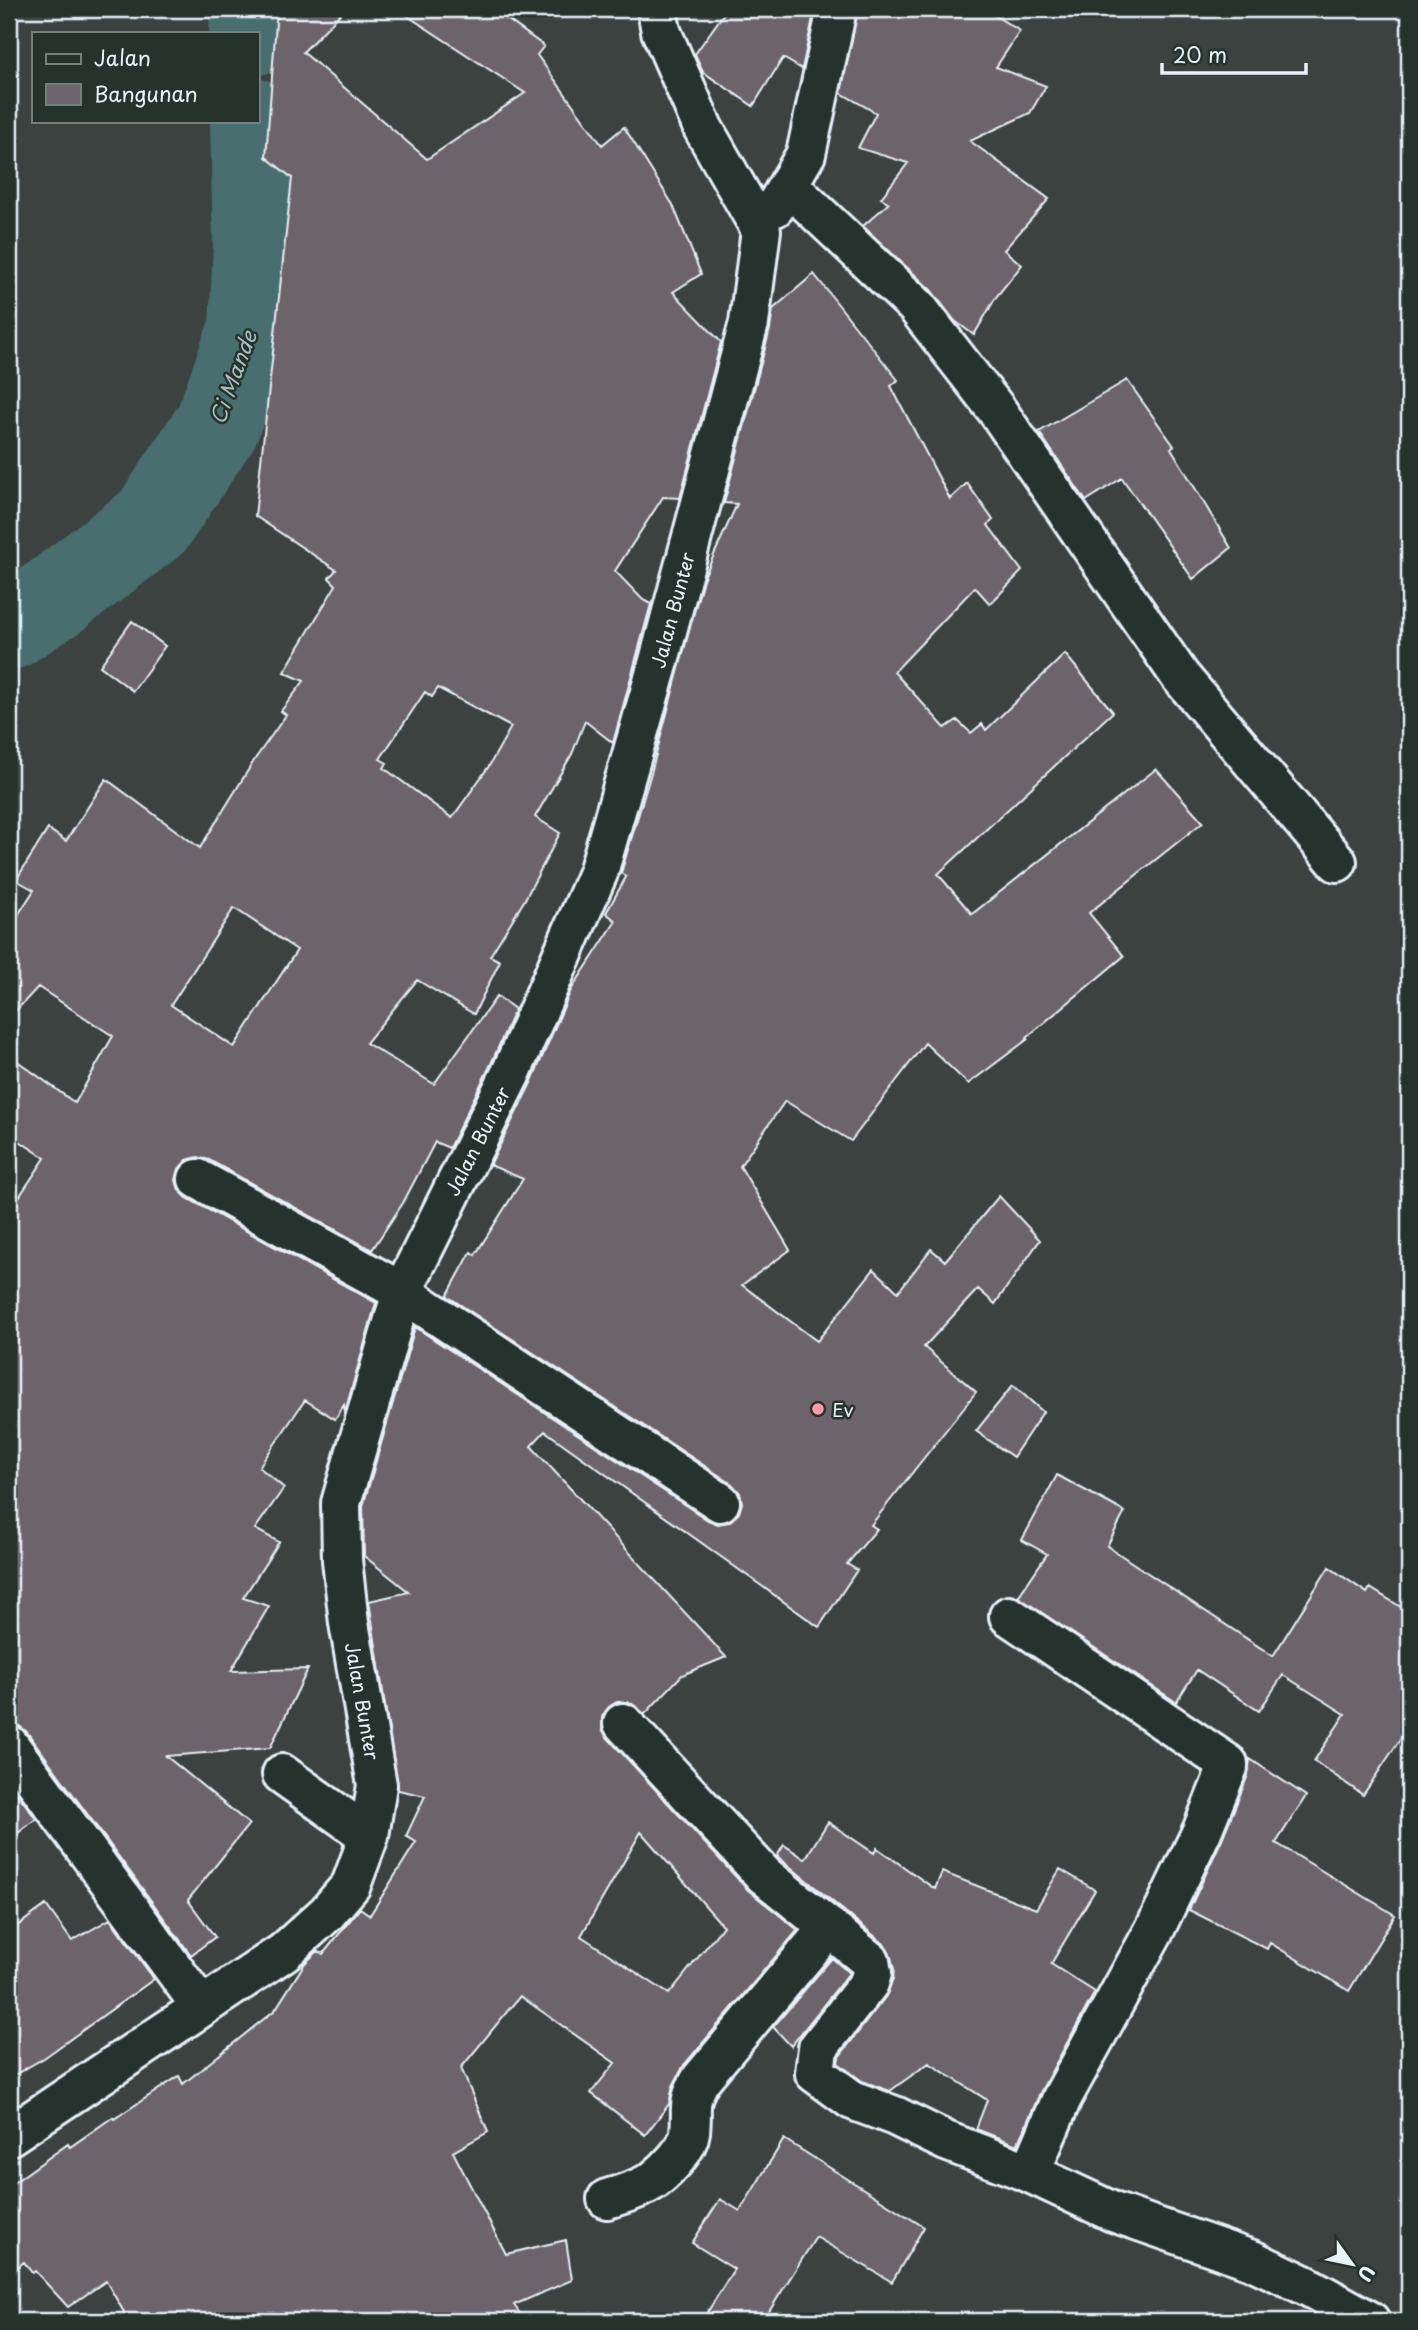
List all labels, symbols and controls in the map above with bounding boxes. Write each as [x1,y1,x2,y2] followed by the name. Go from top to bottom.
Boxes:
[32,32,259,122] legend
[1162,32,1306,76] scale bar
[1173,38,1227,70] text: 20 m
[94,41,151,73] text: Jalan
[94,77,198,109] text: Bangunan
[200,324,264,428] water label: Ci Mande
[643,549,701,671] street label: Jalan Bunter
[438,1082,517,1200] street label: Jalan Bunter
[832,1395,854,1423] place label: Ev
[810,1401,826,1417] marker: Ev
[339,1640,387,1762] street label: Jalan Bunter
[1316,2228,1386,2298] north arrow
[1351,2260,1383,2287] text: U

